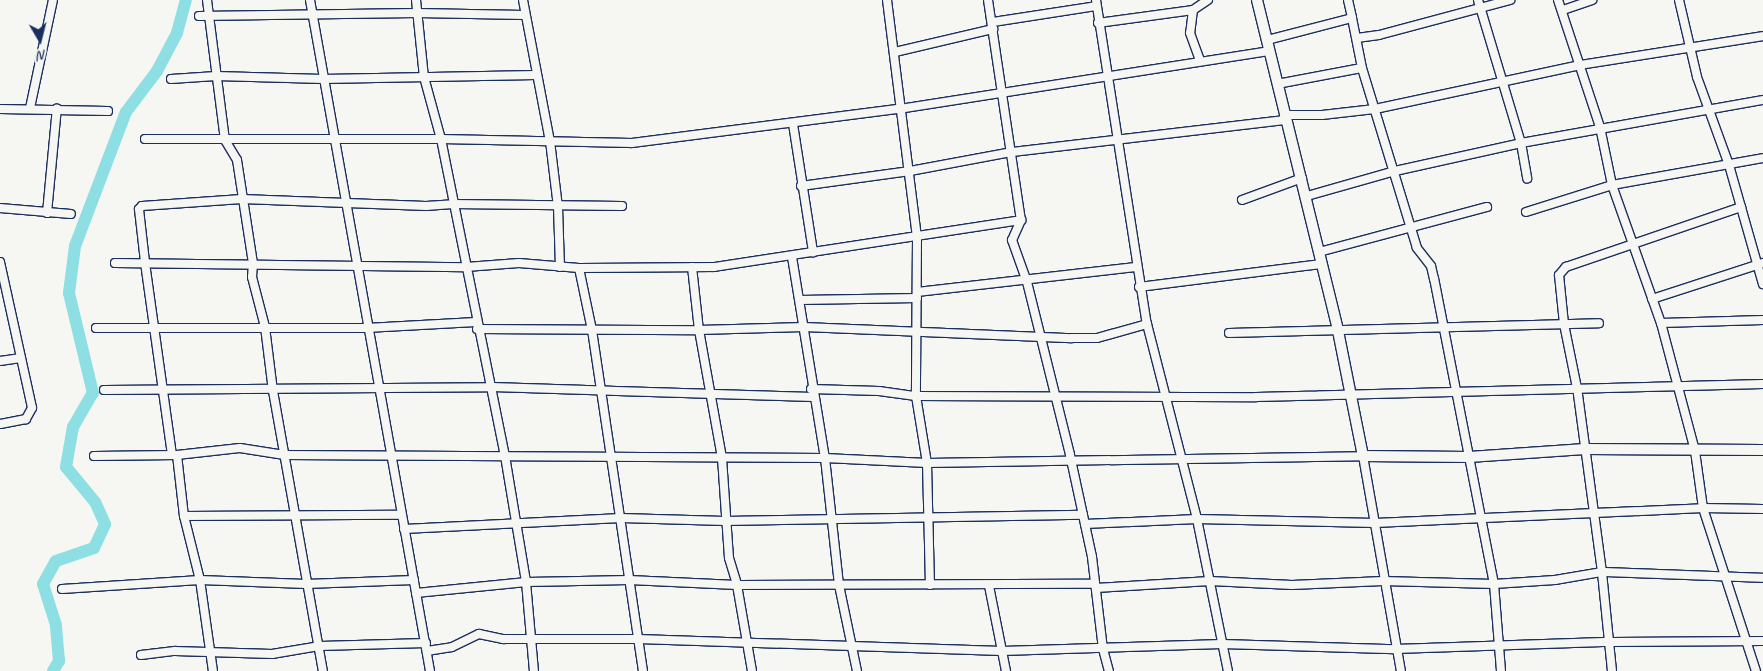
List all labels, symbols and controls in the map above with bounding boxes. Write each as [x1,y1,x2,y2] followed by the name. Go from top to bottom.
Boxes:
[15,15,65,65] north arrow
[37,46,48,64] text: N

